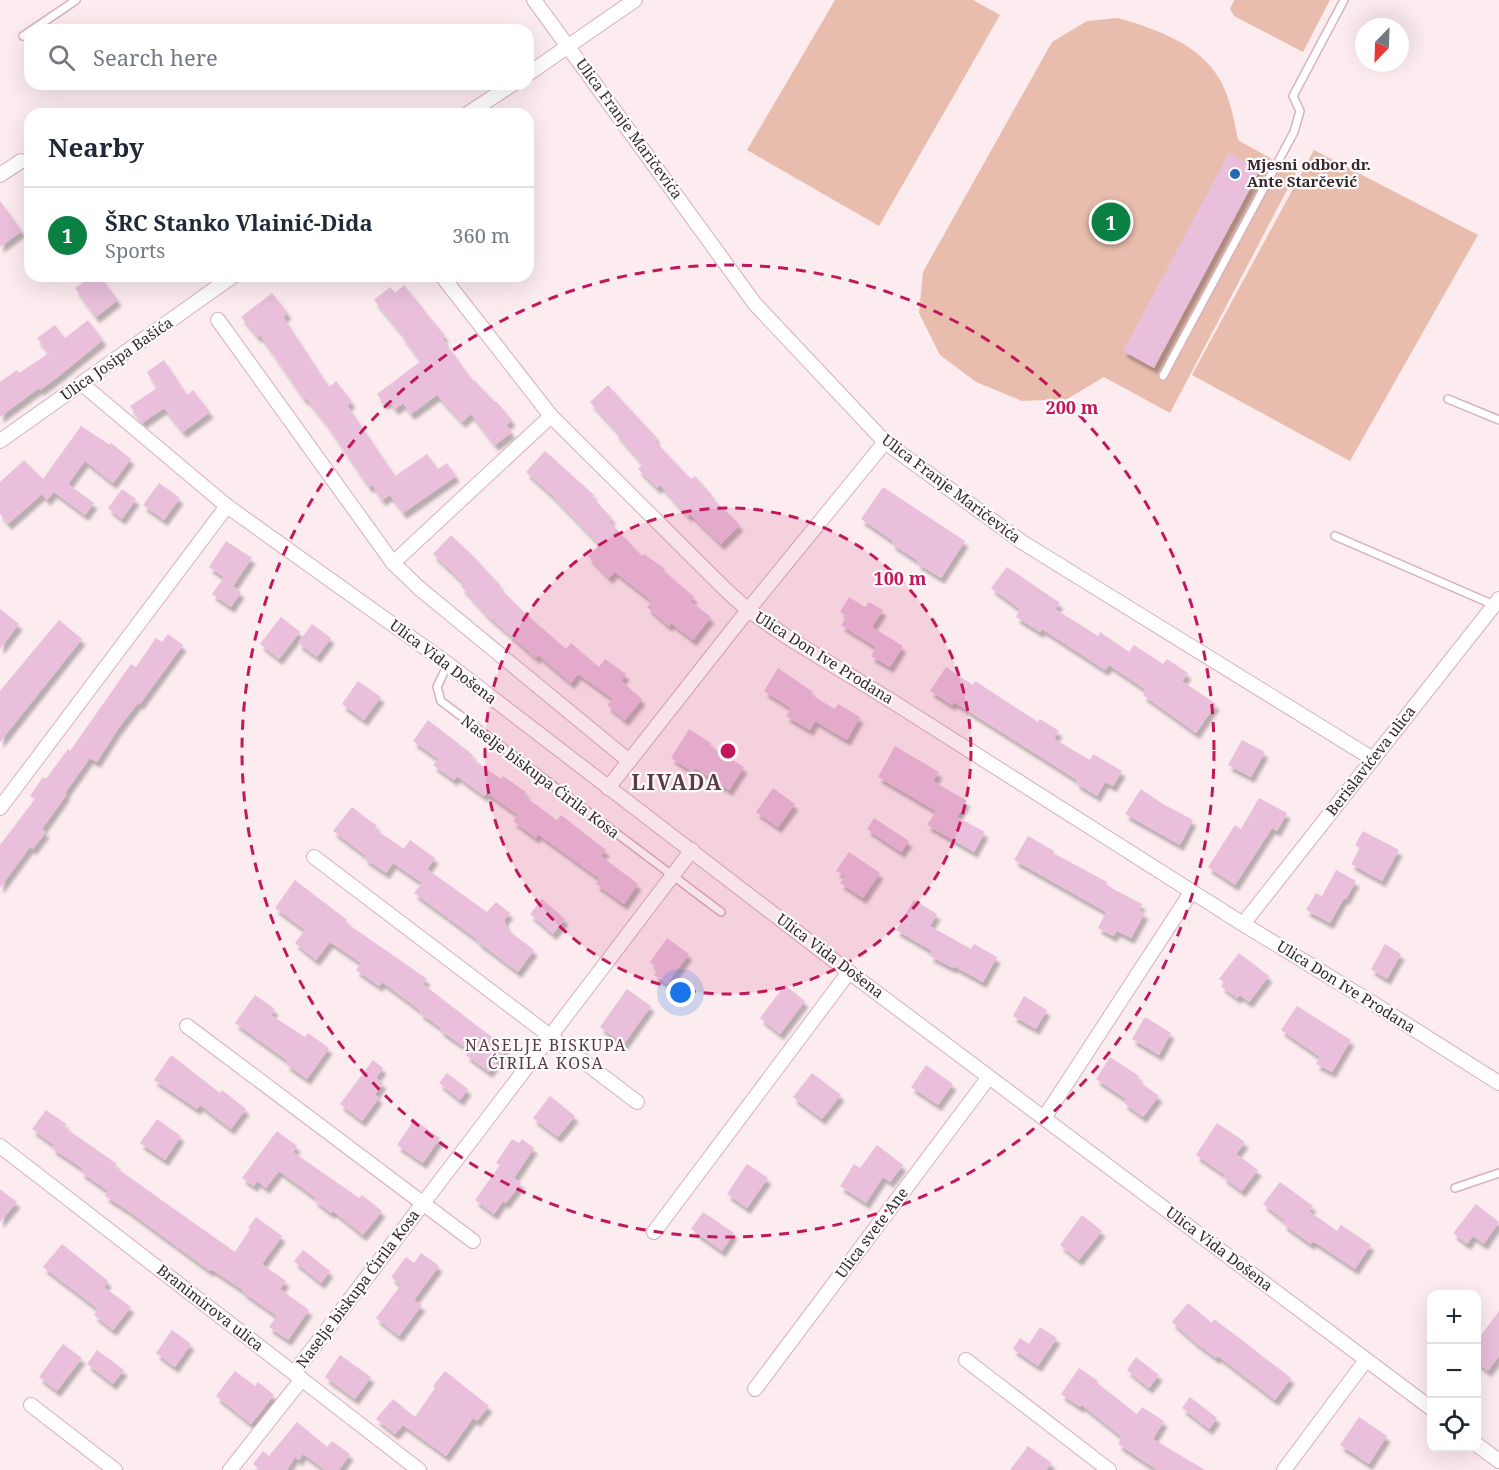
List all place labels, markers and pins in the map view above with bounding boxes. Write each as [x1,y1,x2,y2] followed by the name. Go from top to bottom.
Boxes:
[1247,154,1371,191] place label: Mjesni odbor dr. Ante Starčević
[1228,167,1242,181] marker: Mjesni odbor dr. Ante Starčević
[1092,200,1130,244] pin: 1
[718,741,738,761] centre of rings

